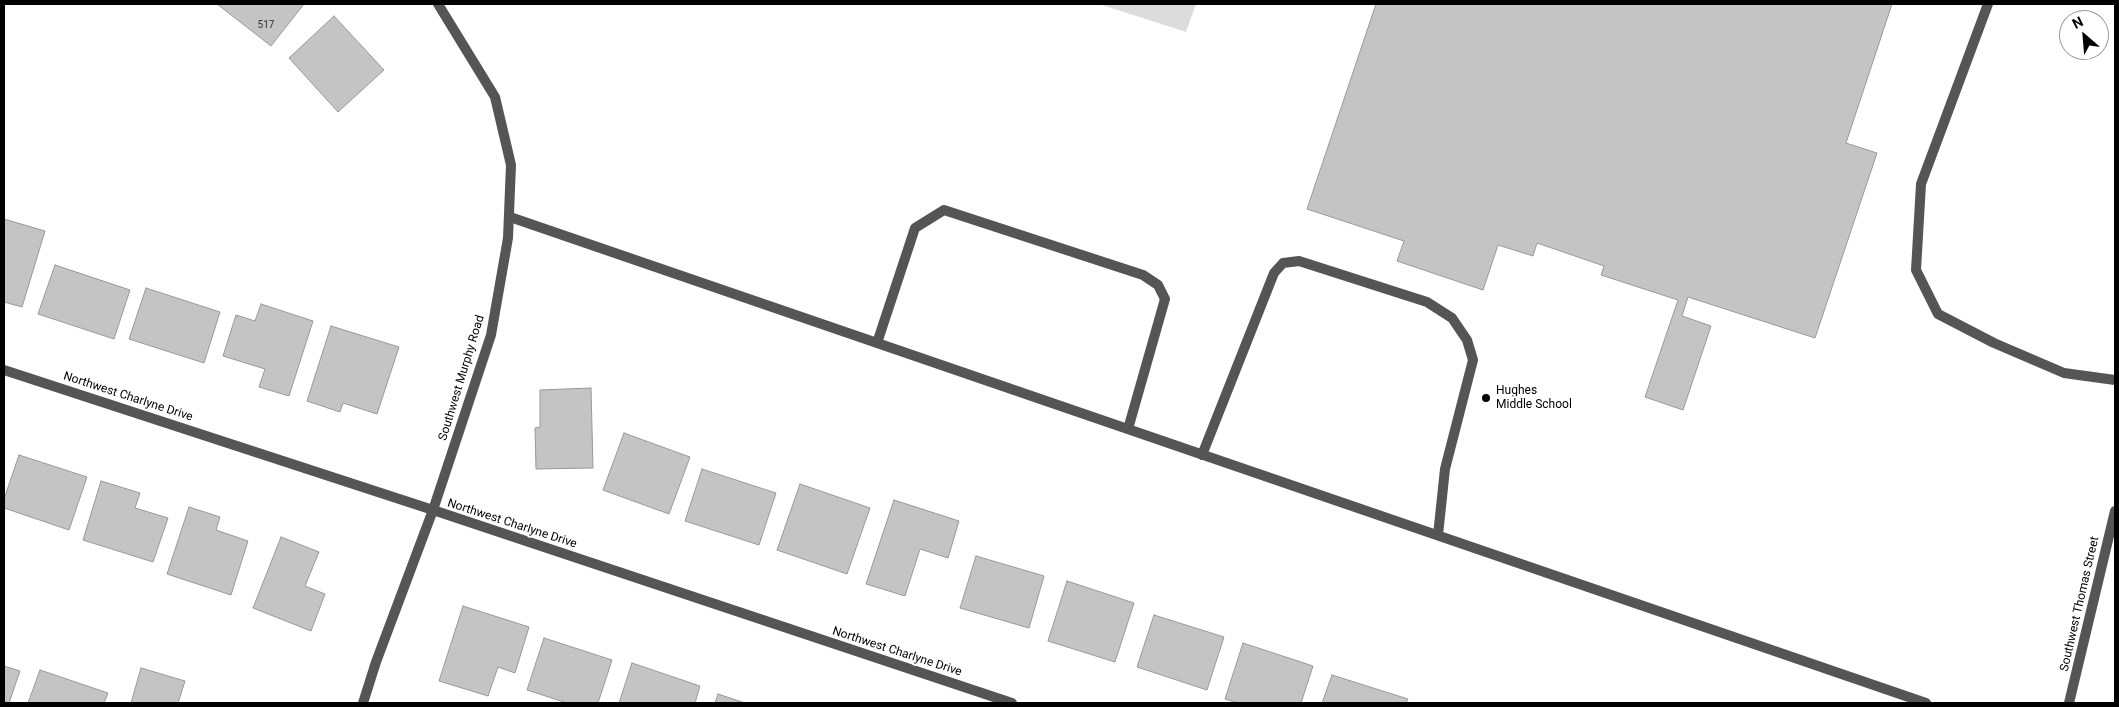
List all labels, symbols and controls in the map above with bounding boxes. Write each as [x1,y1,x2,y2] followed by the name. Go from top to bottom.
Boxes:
[2059,10,2109,60] north arrow
[2070,13,2086,32] text: N
[258,19,274,31] house number: 517
[436,314,488,442] street label: Southwest Murphy Road
[61,369,195,425] street label: Northwest Charlyne Drive
[1496,384,1572,412] place label: Hughes Middle School
[1480,392,1492,404] marker: Hughes Middle School
[445,496,579,552] street label: Northwest Charlyne Drive
[2057,535,2103,673] street label: Southwest Thomas Street
[830,624,964,680] street label: Northwest Charlyne Drive

